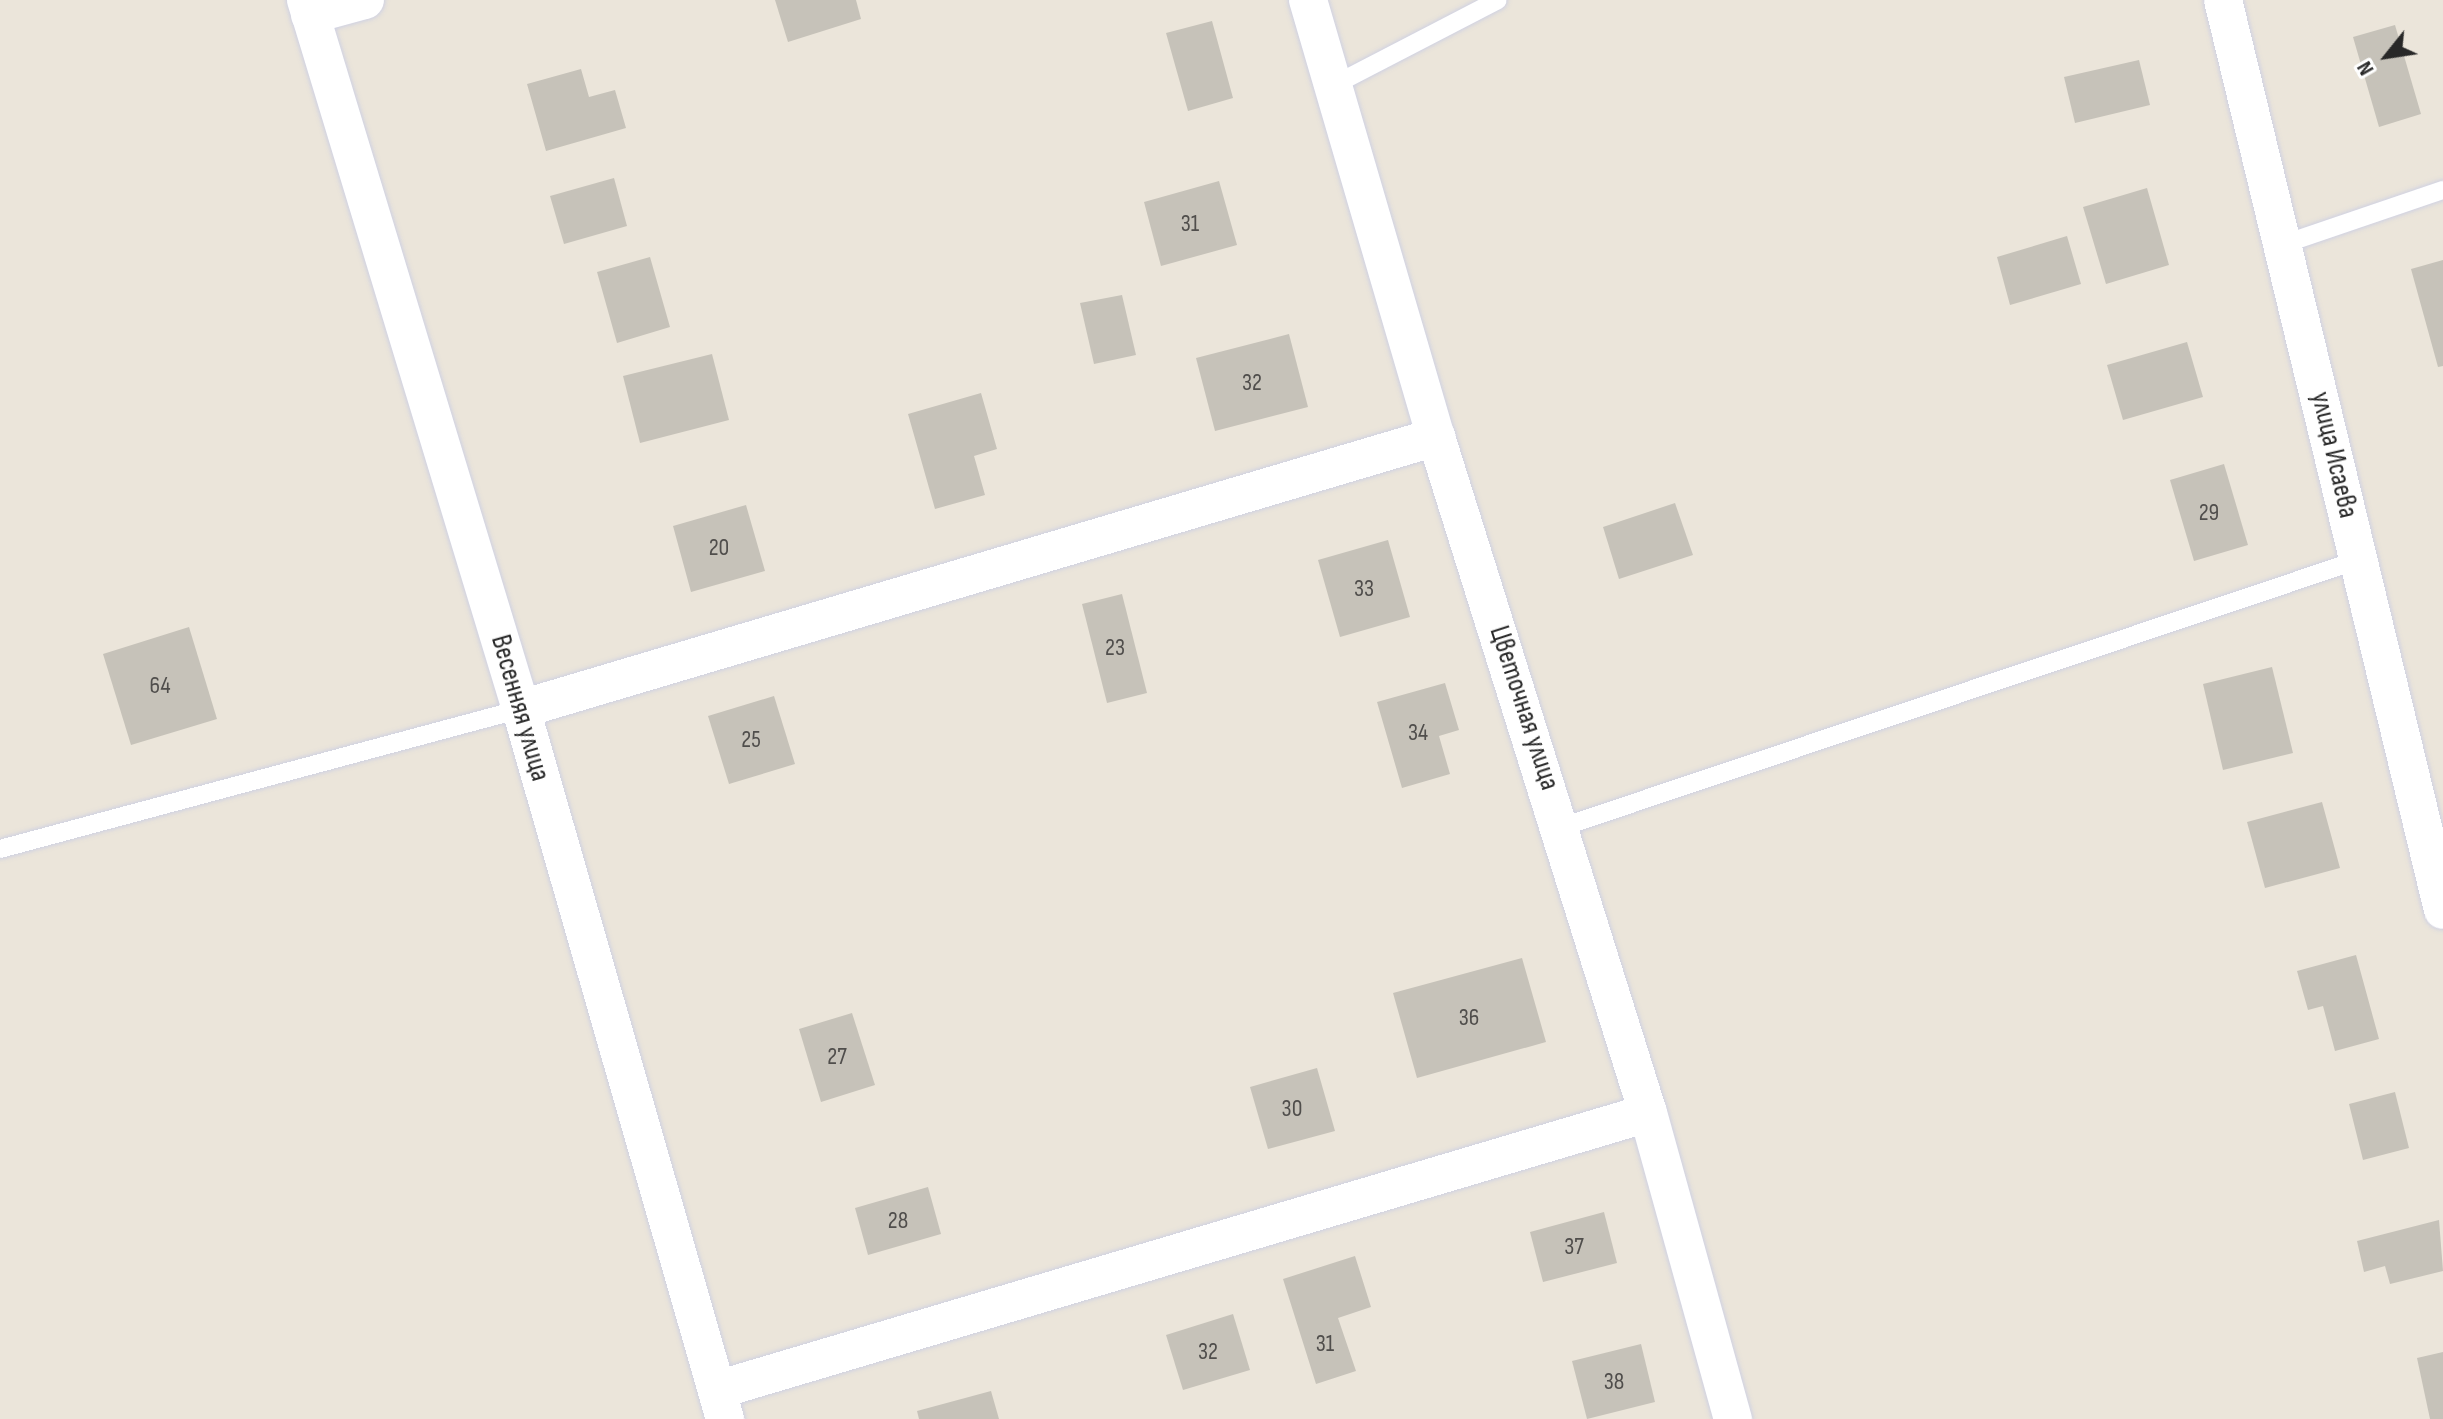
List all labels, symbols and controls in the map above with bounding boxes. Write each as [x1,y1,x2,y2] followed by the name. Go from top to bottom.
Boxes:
[2347,16,2427,96] north arrow
[2351,56,2380,80] text: N
[1181,210,1199,238] house number: 31
[1242,369,1262,397] house number: 32
[2303,389,2365,521] street label: улица Исаева
[2199,499,2219,527] house number: 29
[709,534,729,562] house number: 20
[1354,575,1374,603] house number: 33
[1482,622,1566,794] street label: Цветочная улица
[483,631,557,785] street label: Весенняя улица
[1105,634,1125,662] house number: 23
[150,672,170,700] house number: 64
[1408,719,1428,747] house number: 34
[741,726,761,754] house number: 25
[1459,1004,1479,1032] house number: 36
[827,1043,847,1071] house number: 27
[1282,1095,1302,1123] house number: 30
[888,1207,908,1235] house number: 28
[1564,1233,1584,1261] house number: 37
[1316,1330,1334,1358] house number: 31
[1198,1338,1218,1366] house number: 32
[1604,1368,1624,1396] house number: 38

